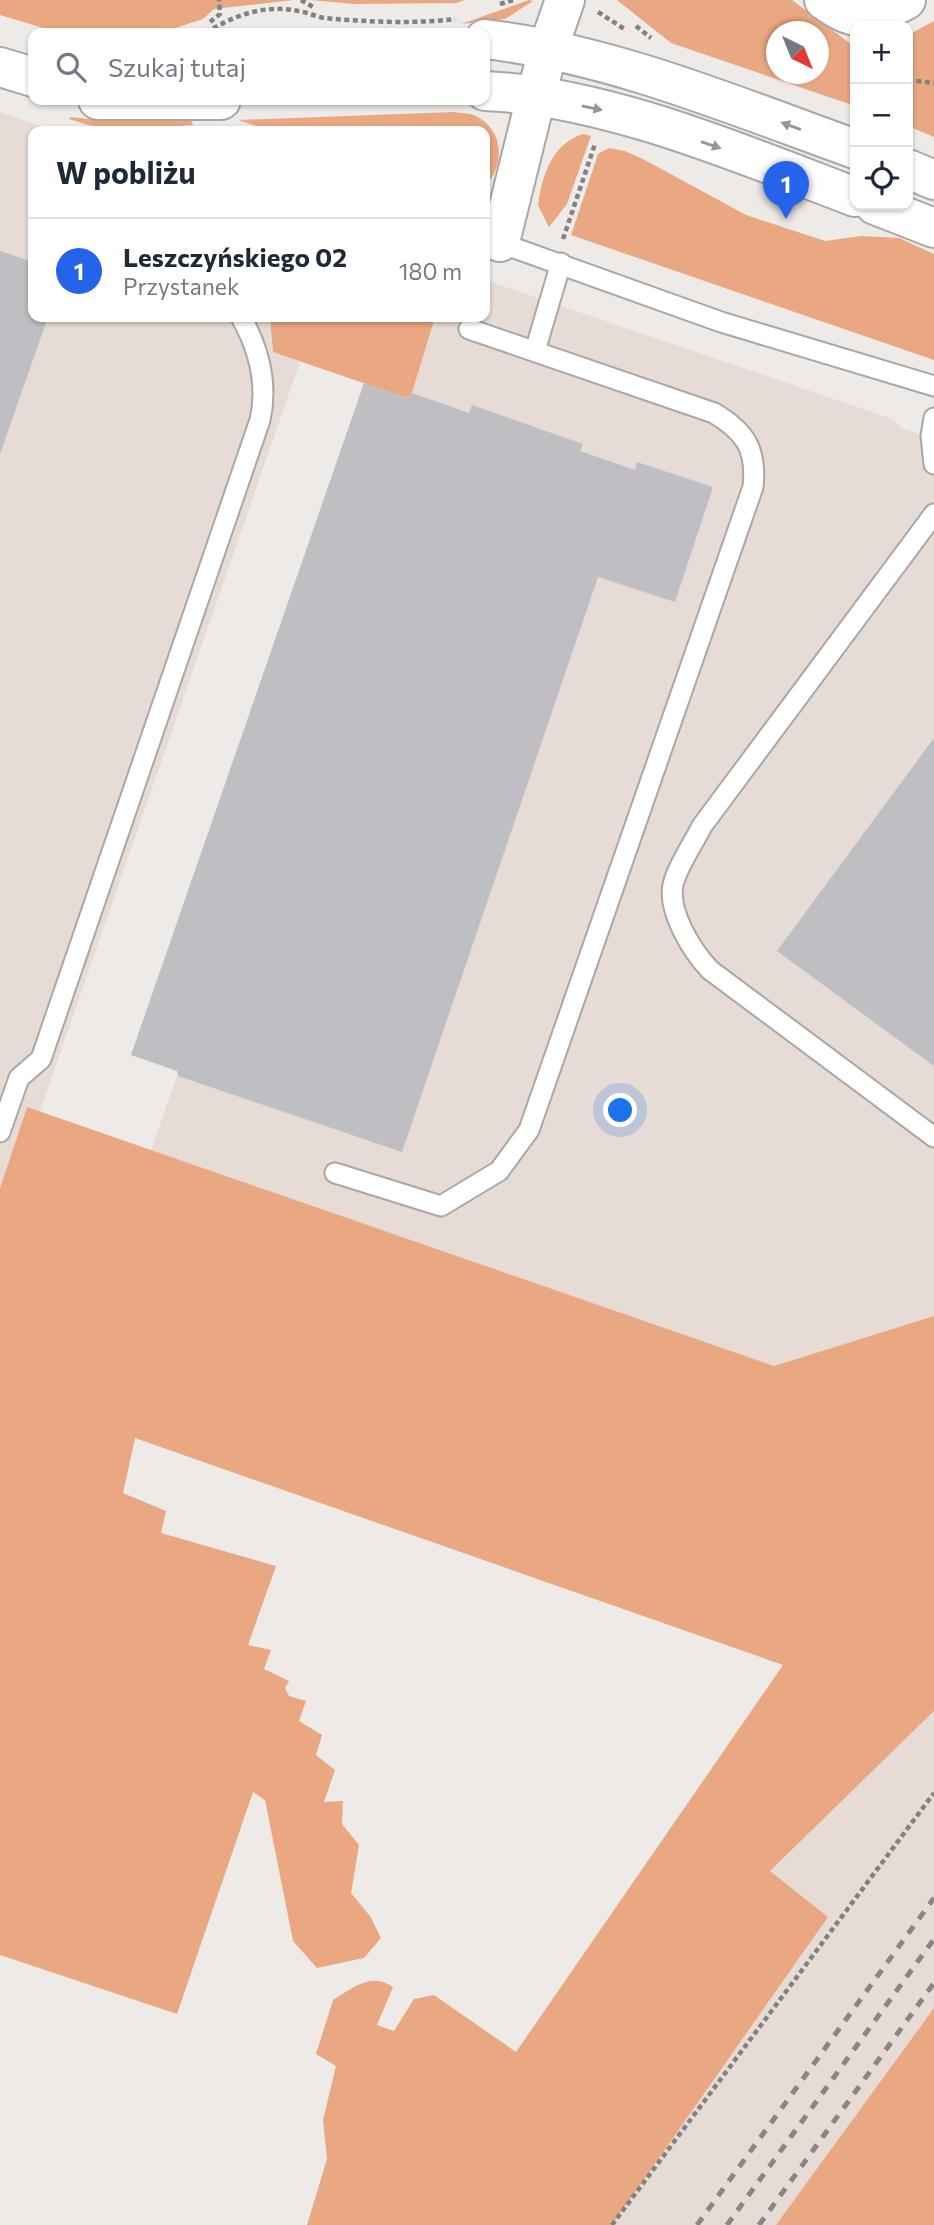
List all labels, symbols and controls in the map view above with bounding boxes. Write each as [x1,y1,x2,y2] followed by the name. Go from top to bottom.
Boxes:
[766,21,829,84] north arrow
[850,21,913,210] map controls
[850,21,913,84] button: +
[28,28,490,105] search box
[52,48,90,86] icon: search
[108,51,246,82] text: Szukaj tutaj
[850,84,913,147] button: −
[581,103,603,114] one-way arrow
[780,120,801,131] one-way arrow
[700,140,721,151] one-way arrow
[850,147,913,210] button: locate
[56,153,196,190] text: W pobliżu
[763,161,809,219] pin: 1
[123,241,347,272] text: Leszczyńskiego 02
[74,257,84,285] text: 1
[399,257,462,285] text: 180 m
[123,272,239,300] text: Przystanek
[603,1093,637,1127] your location

